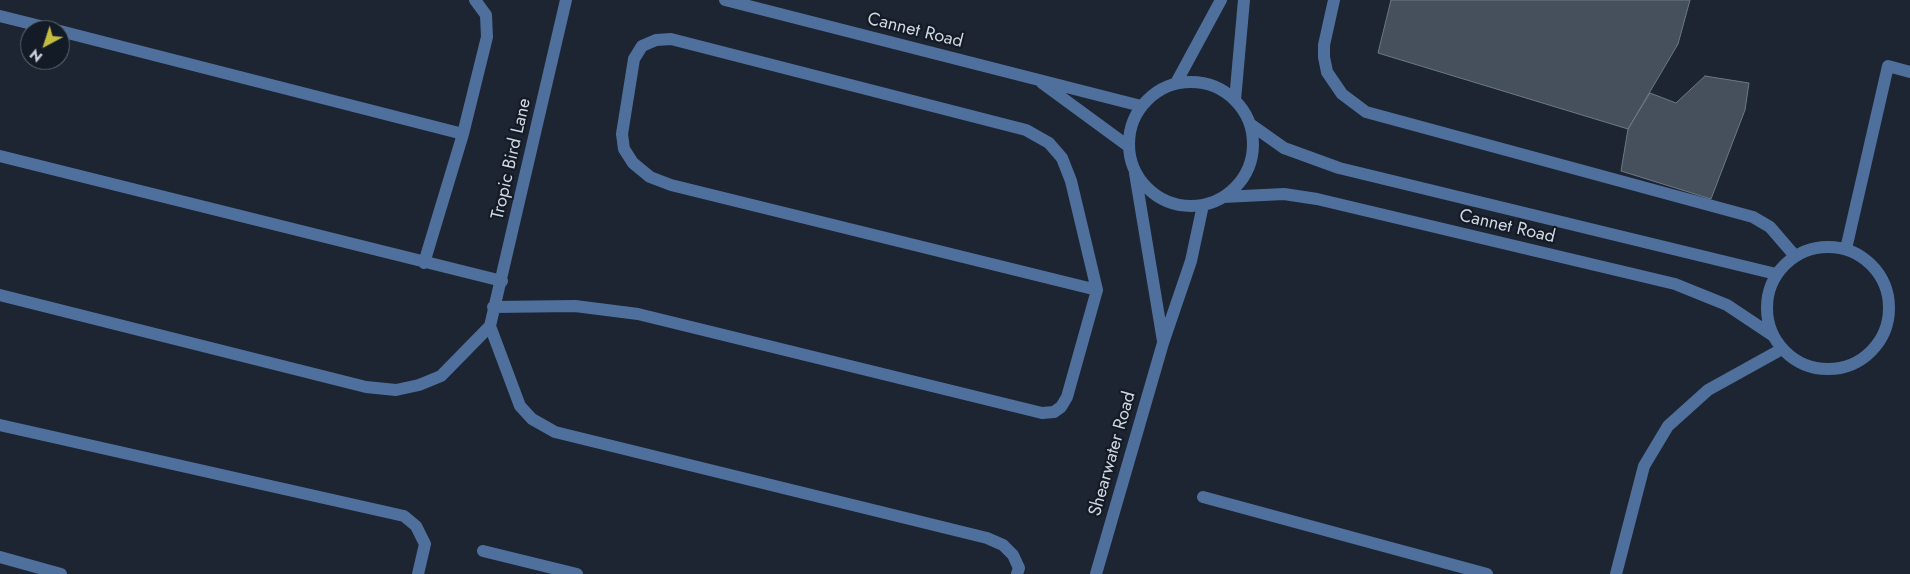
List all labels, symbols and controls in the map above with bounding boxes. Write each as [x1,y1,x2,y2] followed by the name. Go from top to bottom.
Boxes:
[865,9,965,53] street label: Cannet Road
[20,20,70,70] north arrow
[25,44,47,67] text: N
[488,96,536,222] street label: Tropic Bird Lane
[1457,205,1557,249] street label: Cannet Road
[1085,389,1141,519] street label: Shearwater Road

